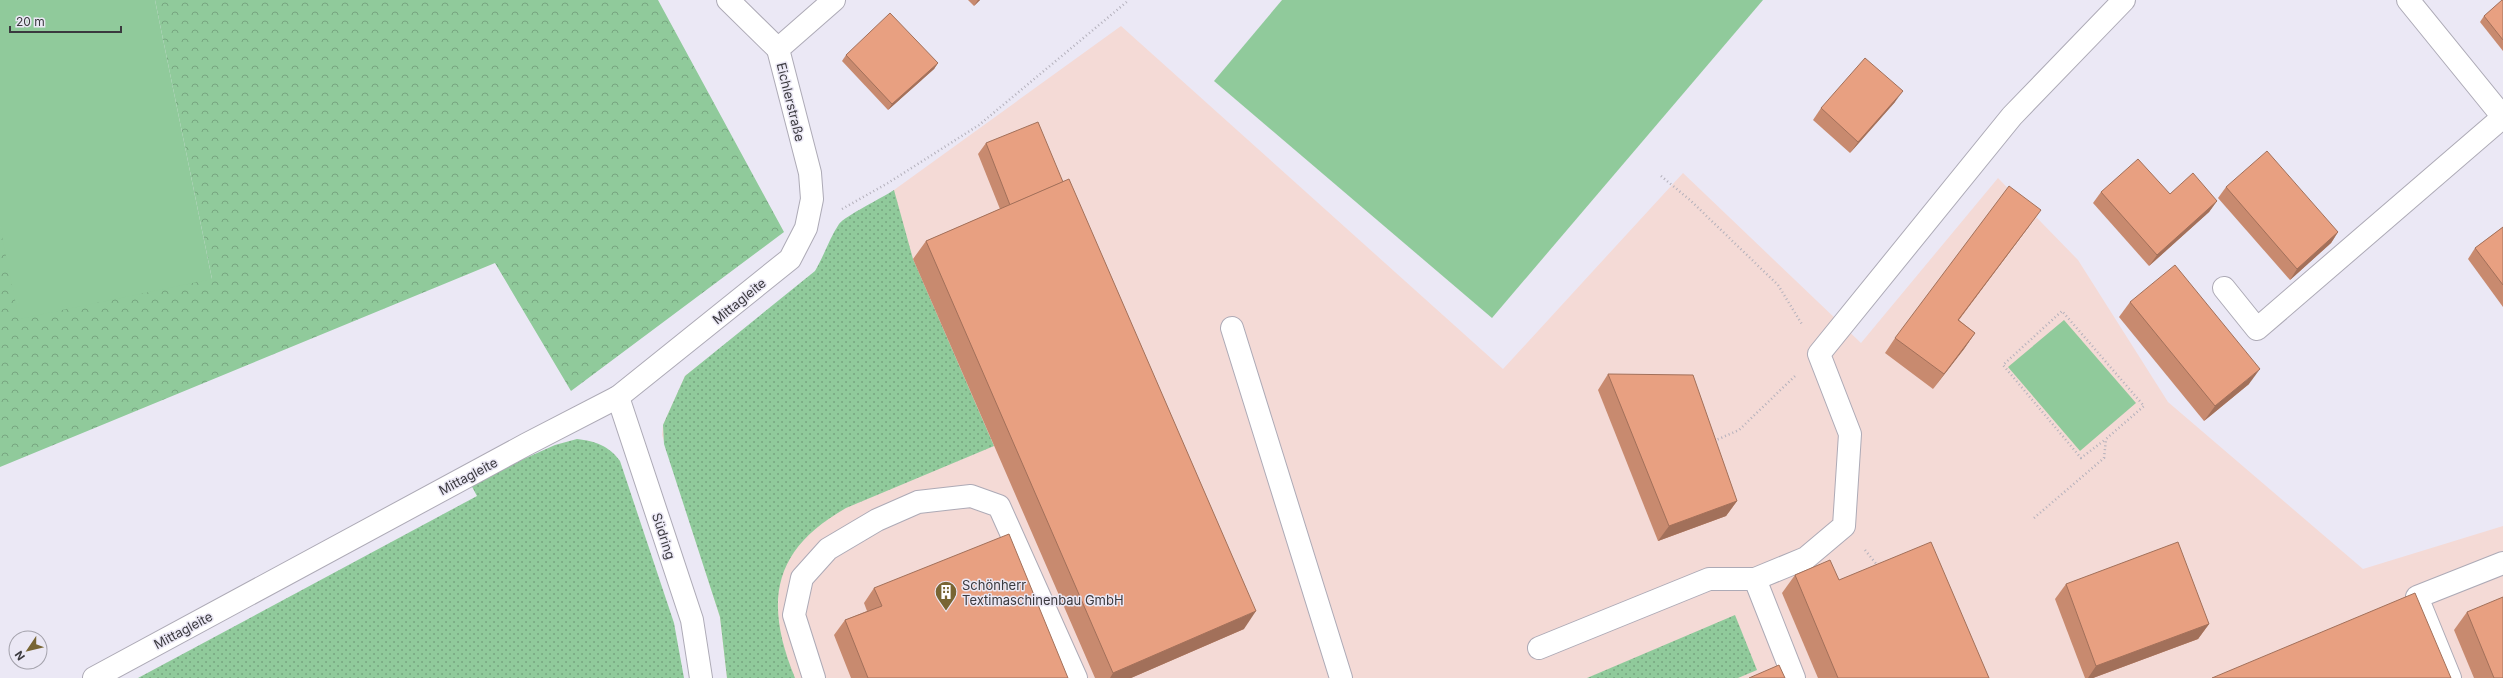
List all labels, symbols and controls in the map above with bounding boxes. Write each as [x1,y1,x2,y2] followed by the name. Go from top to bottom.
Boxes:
[10,8,121,34] scale bar
[16,14,45,29] text: 20 m
[773,61,809,143] street label: Eichlerstraße
[709,275,769,327] street label: Mittagleite
[436,454,500,498] street label: Mittagleite
[649,511,679,561] street label: Südring
[962,577,1124,608] place label: Schönherr Textimaschinenbau GmbH
[933,579,959,612] building icon: Schönherr Textimaschinenbau GmbH
[151,608,215,652] street label: Mittagleite
[8,630,48,670] north arrow
[12,648,28,663] text: N

